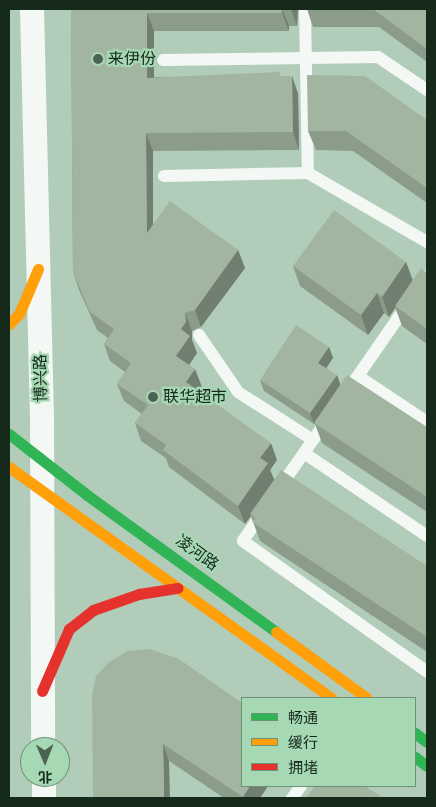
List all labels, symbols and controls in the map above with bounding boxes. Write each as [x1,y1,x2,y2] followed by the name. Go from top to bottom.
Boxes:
[108,49,156,69] place label: 来伊份
[92,53,104,65] marker: 来伊份
[31,354,51,402] street label: 博兴路
[163,387,227,407] place label: 联华超市
[147,391,159,403] marker: 联华超市
[172,531,222,575] street label: 凌河路
[241,697,416,787] legend
[288,709,318,727] text: 畅通
[288,734,318,752] text: 缓行
[20,737,70,787] north arrow
[288,759,318,777] text: 拥堵
[38,768,52,785] text: 北

